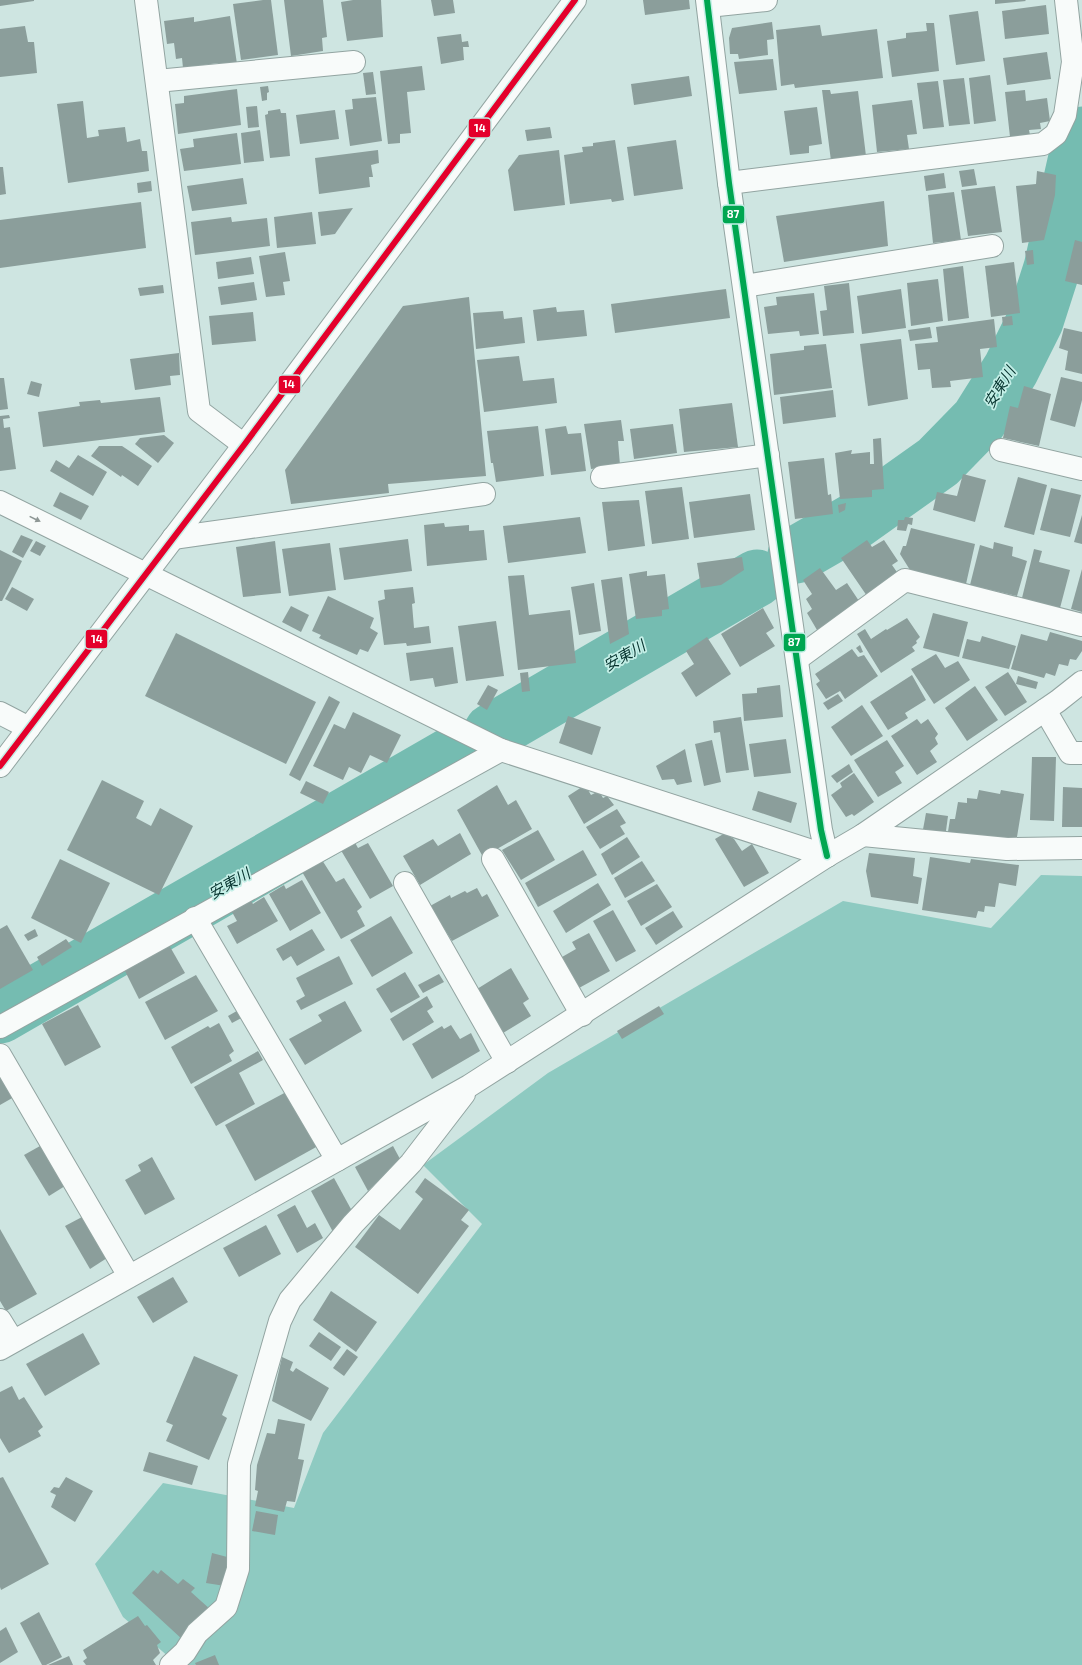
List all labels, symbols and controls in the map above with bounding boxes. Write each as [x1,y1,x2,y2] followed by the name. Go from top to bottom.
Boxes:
[468,118,491,138] line badge: 14
[474,121,486,134] text: 14
[722,205,745,224] line badge: 87
[727,207,740,220] text: 87
[979,361,1020,411] water label: 安東川
[278,375,301,394] line badge: 14
[283,377,295,390] text: 14
[29,516,41,523] one-way arrow
[85,629,108,649] line badge: 14
[91,632,103,645] text: 14
[783,633,806,652] line badge: 87
[600,635,650,674] water label: 安東川
[788,635,801,648] text: 87
[205,863,255,902] water label: 安東川

